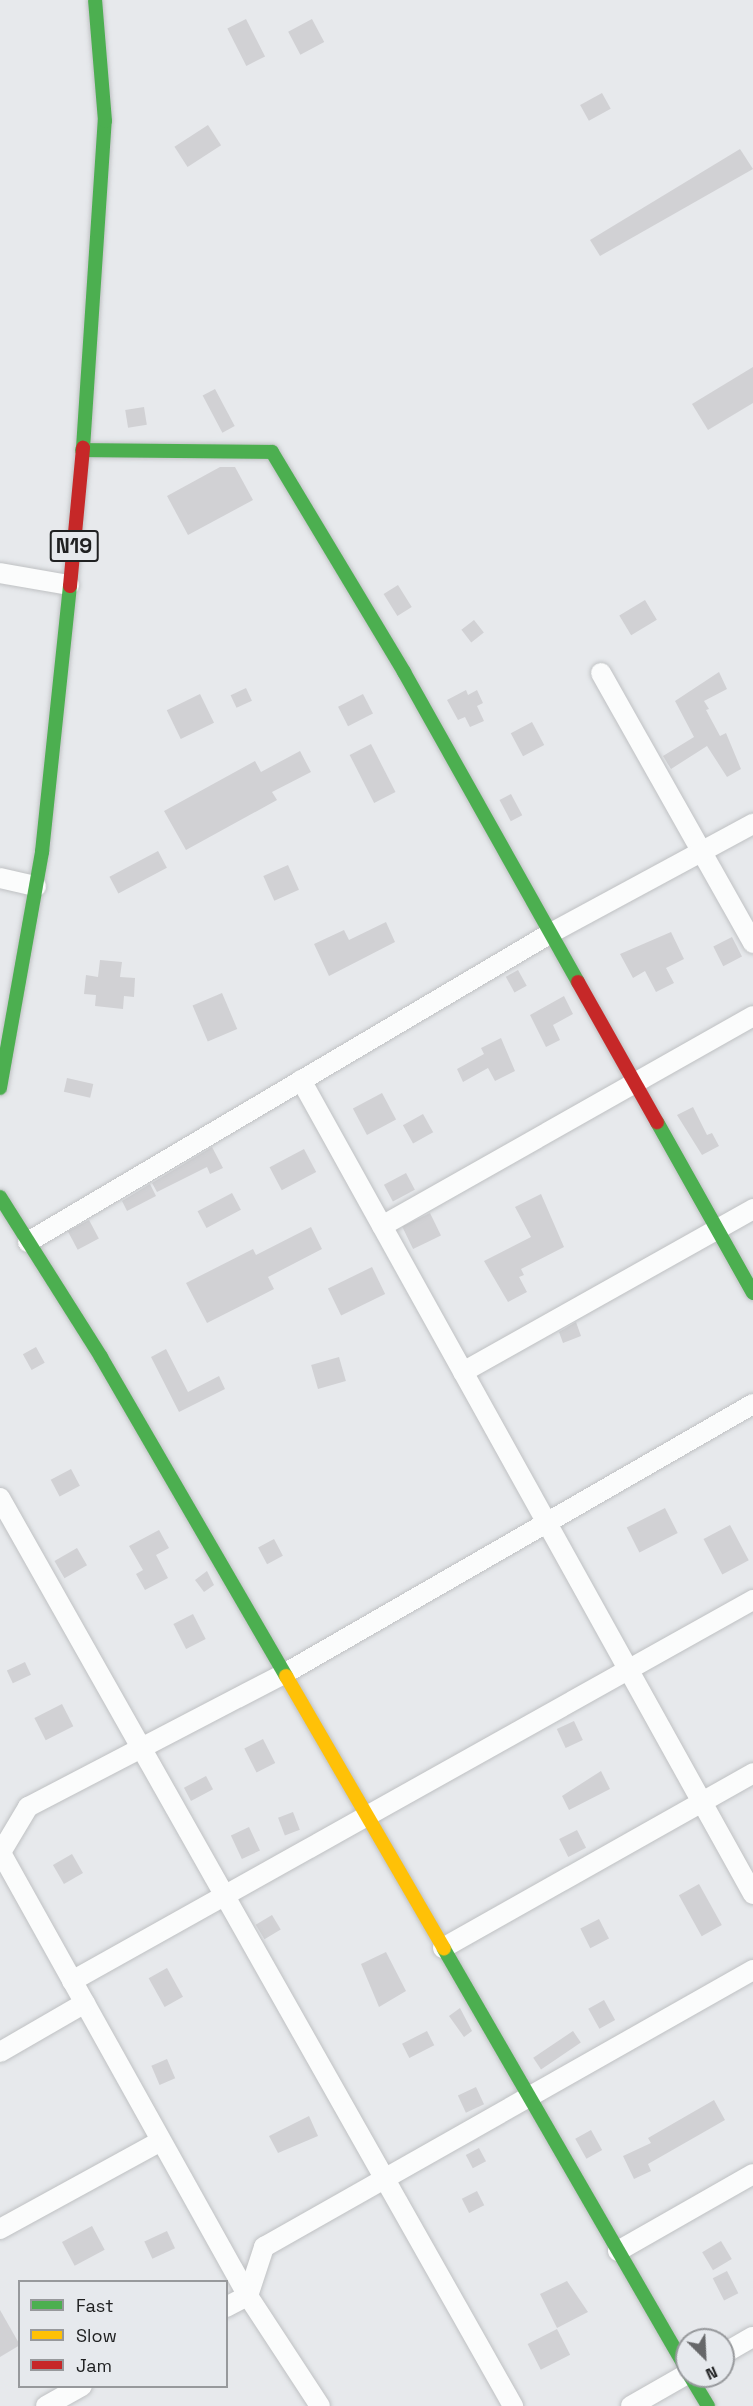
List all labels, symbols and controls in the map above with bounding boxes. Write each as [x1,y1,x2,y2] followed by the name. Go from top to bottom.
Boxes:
[48,528,100,564] road number: N19
[18,2280,228,2388] legend
[76,2294,113,2317] text: Fast
[76,2324,117,2347] text: Slow
[675,2328,735,2388] north arrow
[76,2354,112,2377] text: Jam
[703,2361,721,2385] text: N

